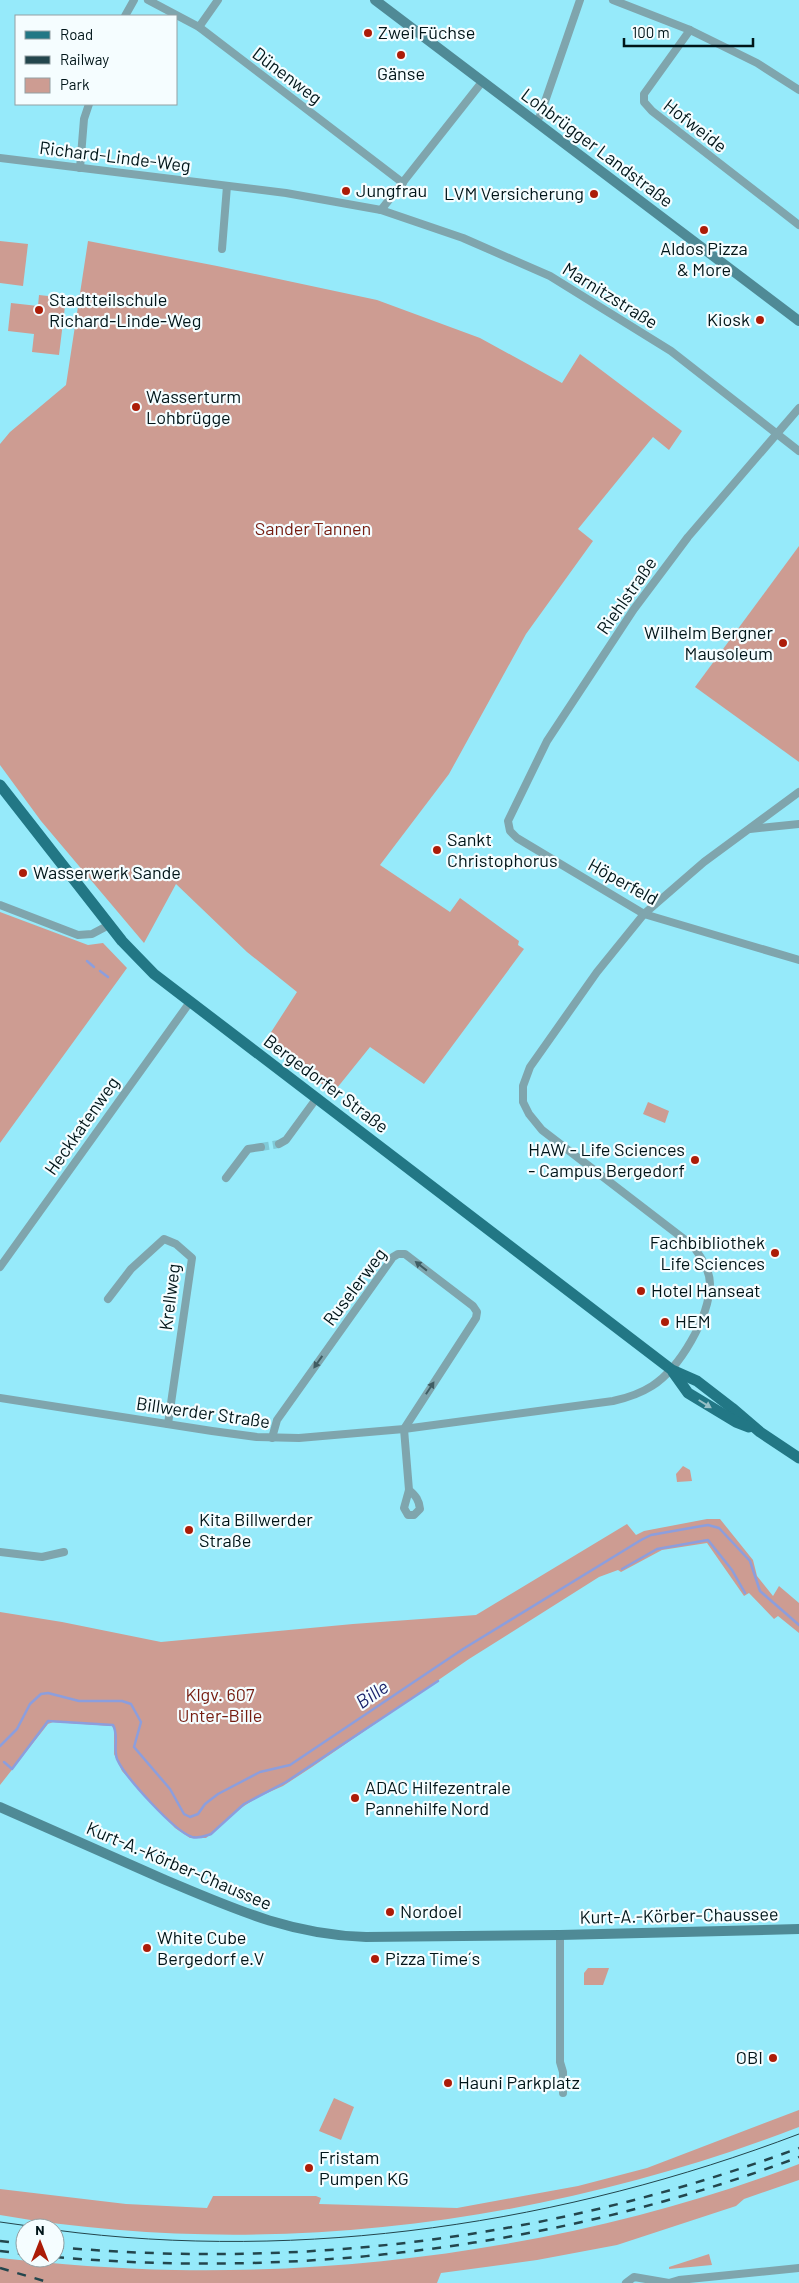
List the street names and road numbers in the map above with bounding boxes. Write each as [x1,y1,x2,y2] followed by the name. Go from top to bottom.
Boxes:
[249,42,327,108] street label: Dünenweg
[517,83,678,211] street label: Lohbrügger Landstraße
[660,94,732,157] street label: Hofweide
[38,136,192,176] street label: Richard-Linde-Weg
[559,257,662,333] street label: Marnitzstraße
[591,552,661,638] street label: Riehlstraße
[585,853,662,909] street label: Höperfeld
[260,1029,393,1137] street label: Bergedorfer Straße
[39,1072,123,1179] street label: Heckkatenweg
[318,1243,391,1330] street label: Ruselerweg
[154,1262,184,1332] street label: Krellweg
[135,1392,271,1432] street label: Billwerder Straße
[84,1816,275,1914] street label: Kurt-A.-Körber-Chaussee
[579,1902,779,1928] street label: Kurt-A.-Körber-Chaussee

